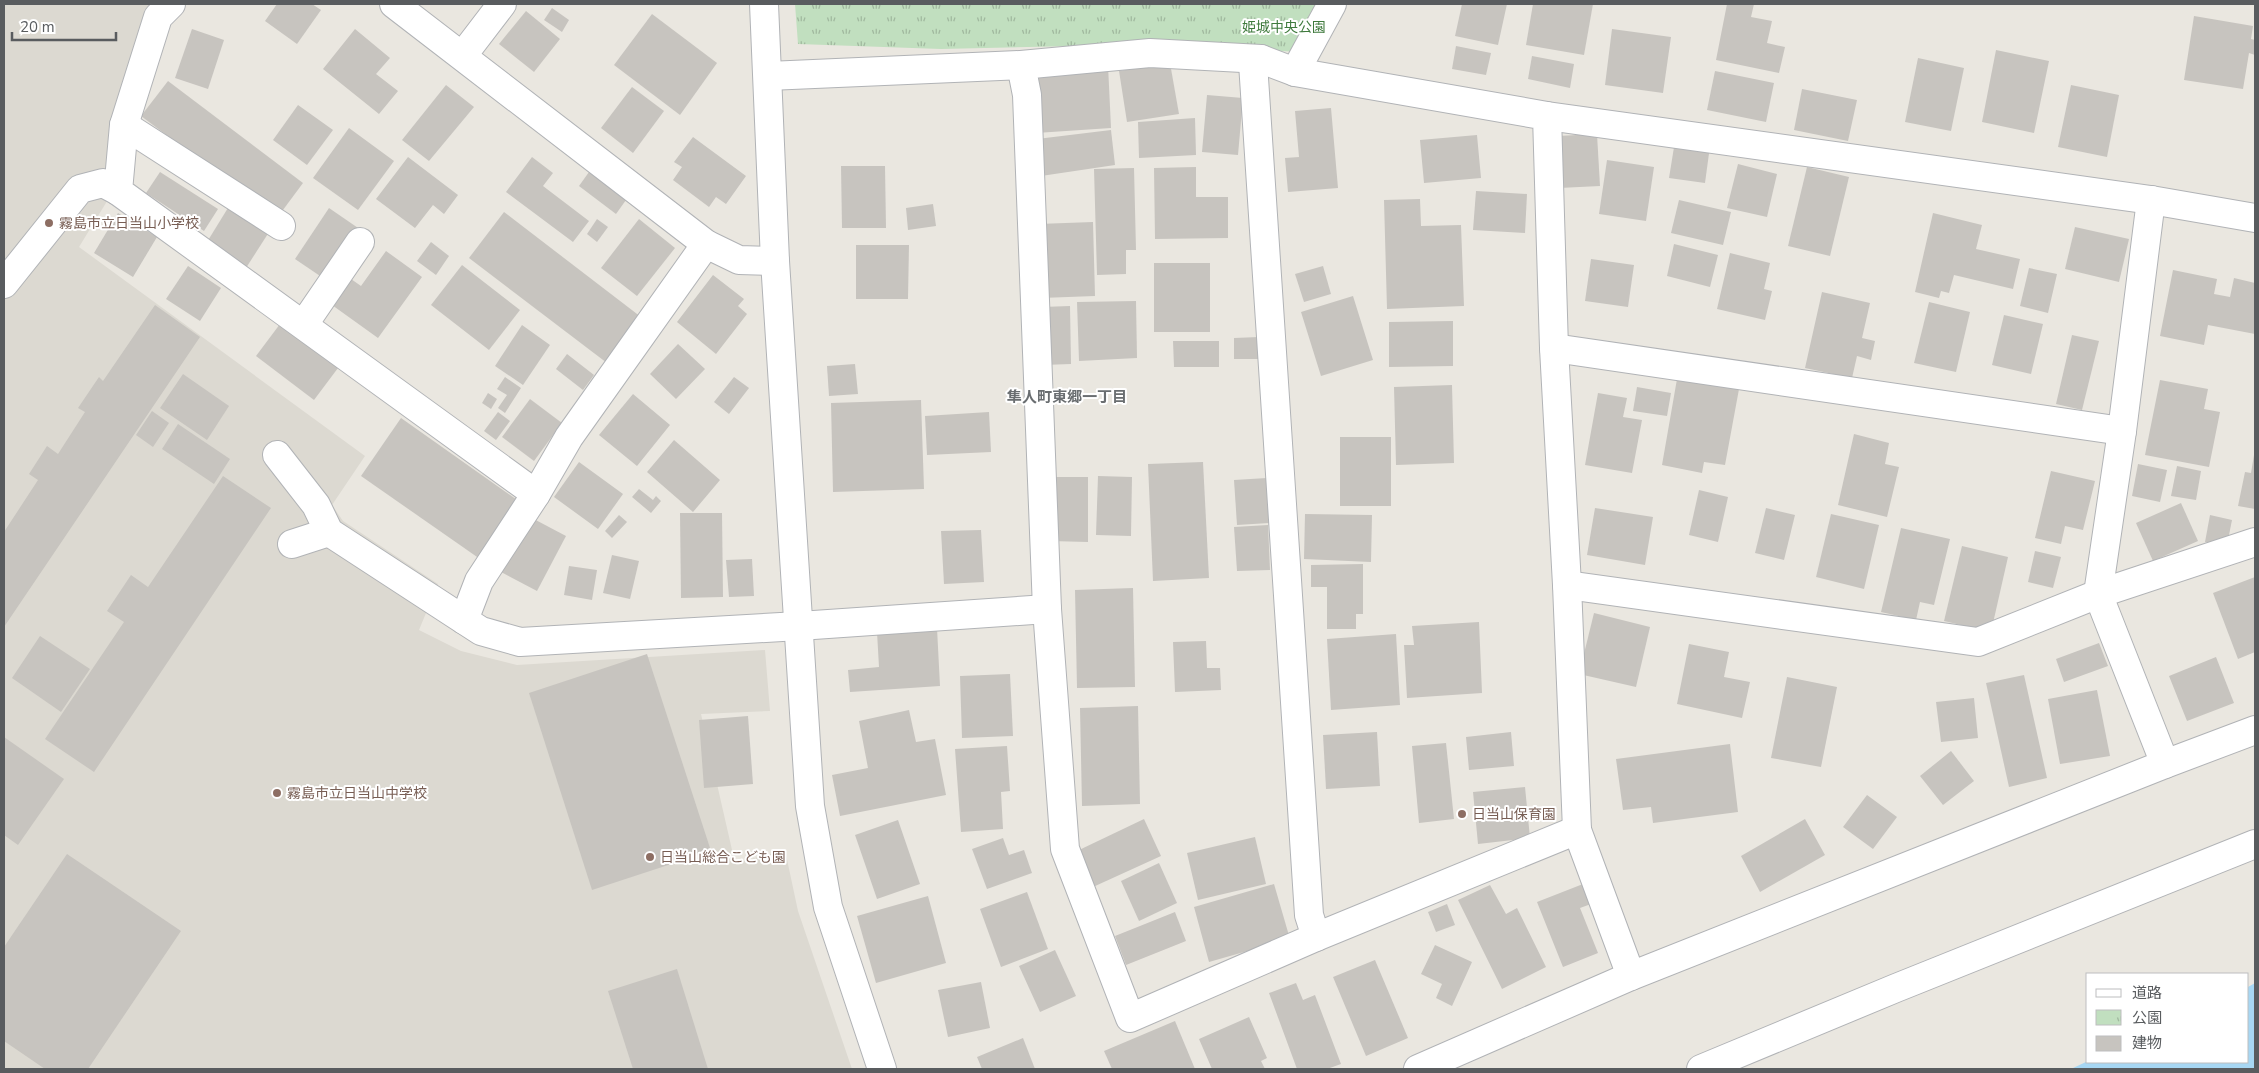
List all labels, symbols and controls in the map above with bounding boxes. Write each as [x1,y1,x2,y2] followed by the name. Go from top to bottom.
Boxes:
[12,10,116,42] scale bar
[20,17,55,37] text: 20 m
[1242,18,1326,37] park label: 姫城中央公園
[59,214,199,233] place label: 霧島市立日当山小学校
[43,217,55,229] marker: 霧島市立日当山小学校
[1007,387,1127,407] district label: 隼人町東郷一丁目
[287,784,427,803] place label: 霧島市立日当山中学校
[271,787,283,799] marker: 霧島市立日当山中学校
[1472,805,1556,824] place label: 日当山保育園
[1456,808,1468,820] marker: 日当山保育園
[660,848,786,867] place label: 日当山総合こども園
[644,851,656,863] marker: 日当山総合こども園
[2086,973,2249,1063] legend
[2132,983,2162,1003] text: 道路
[2132,1008,2162,1028] text: 公園
[2132,1033,2162,1053] text: 建物

